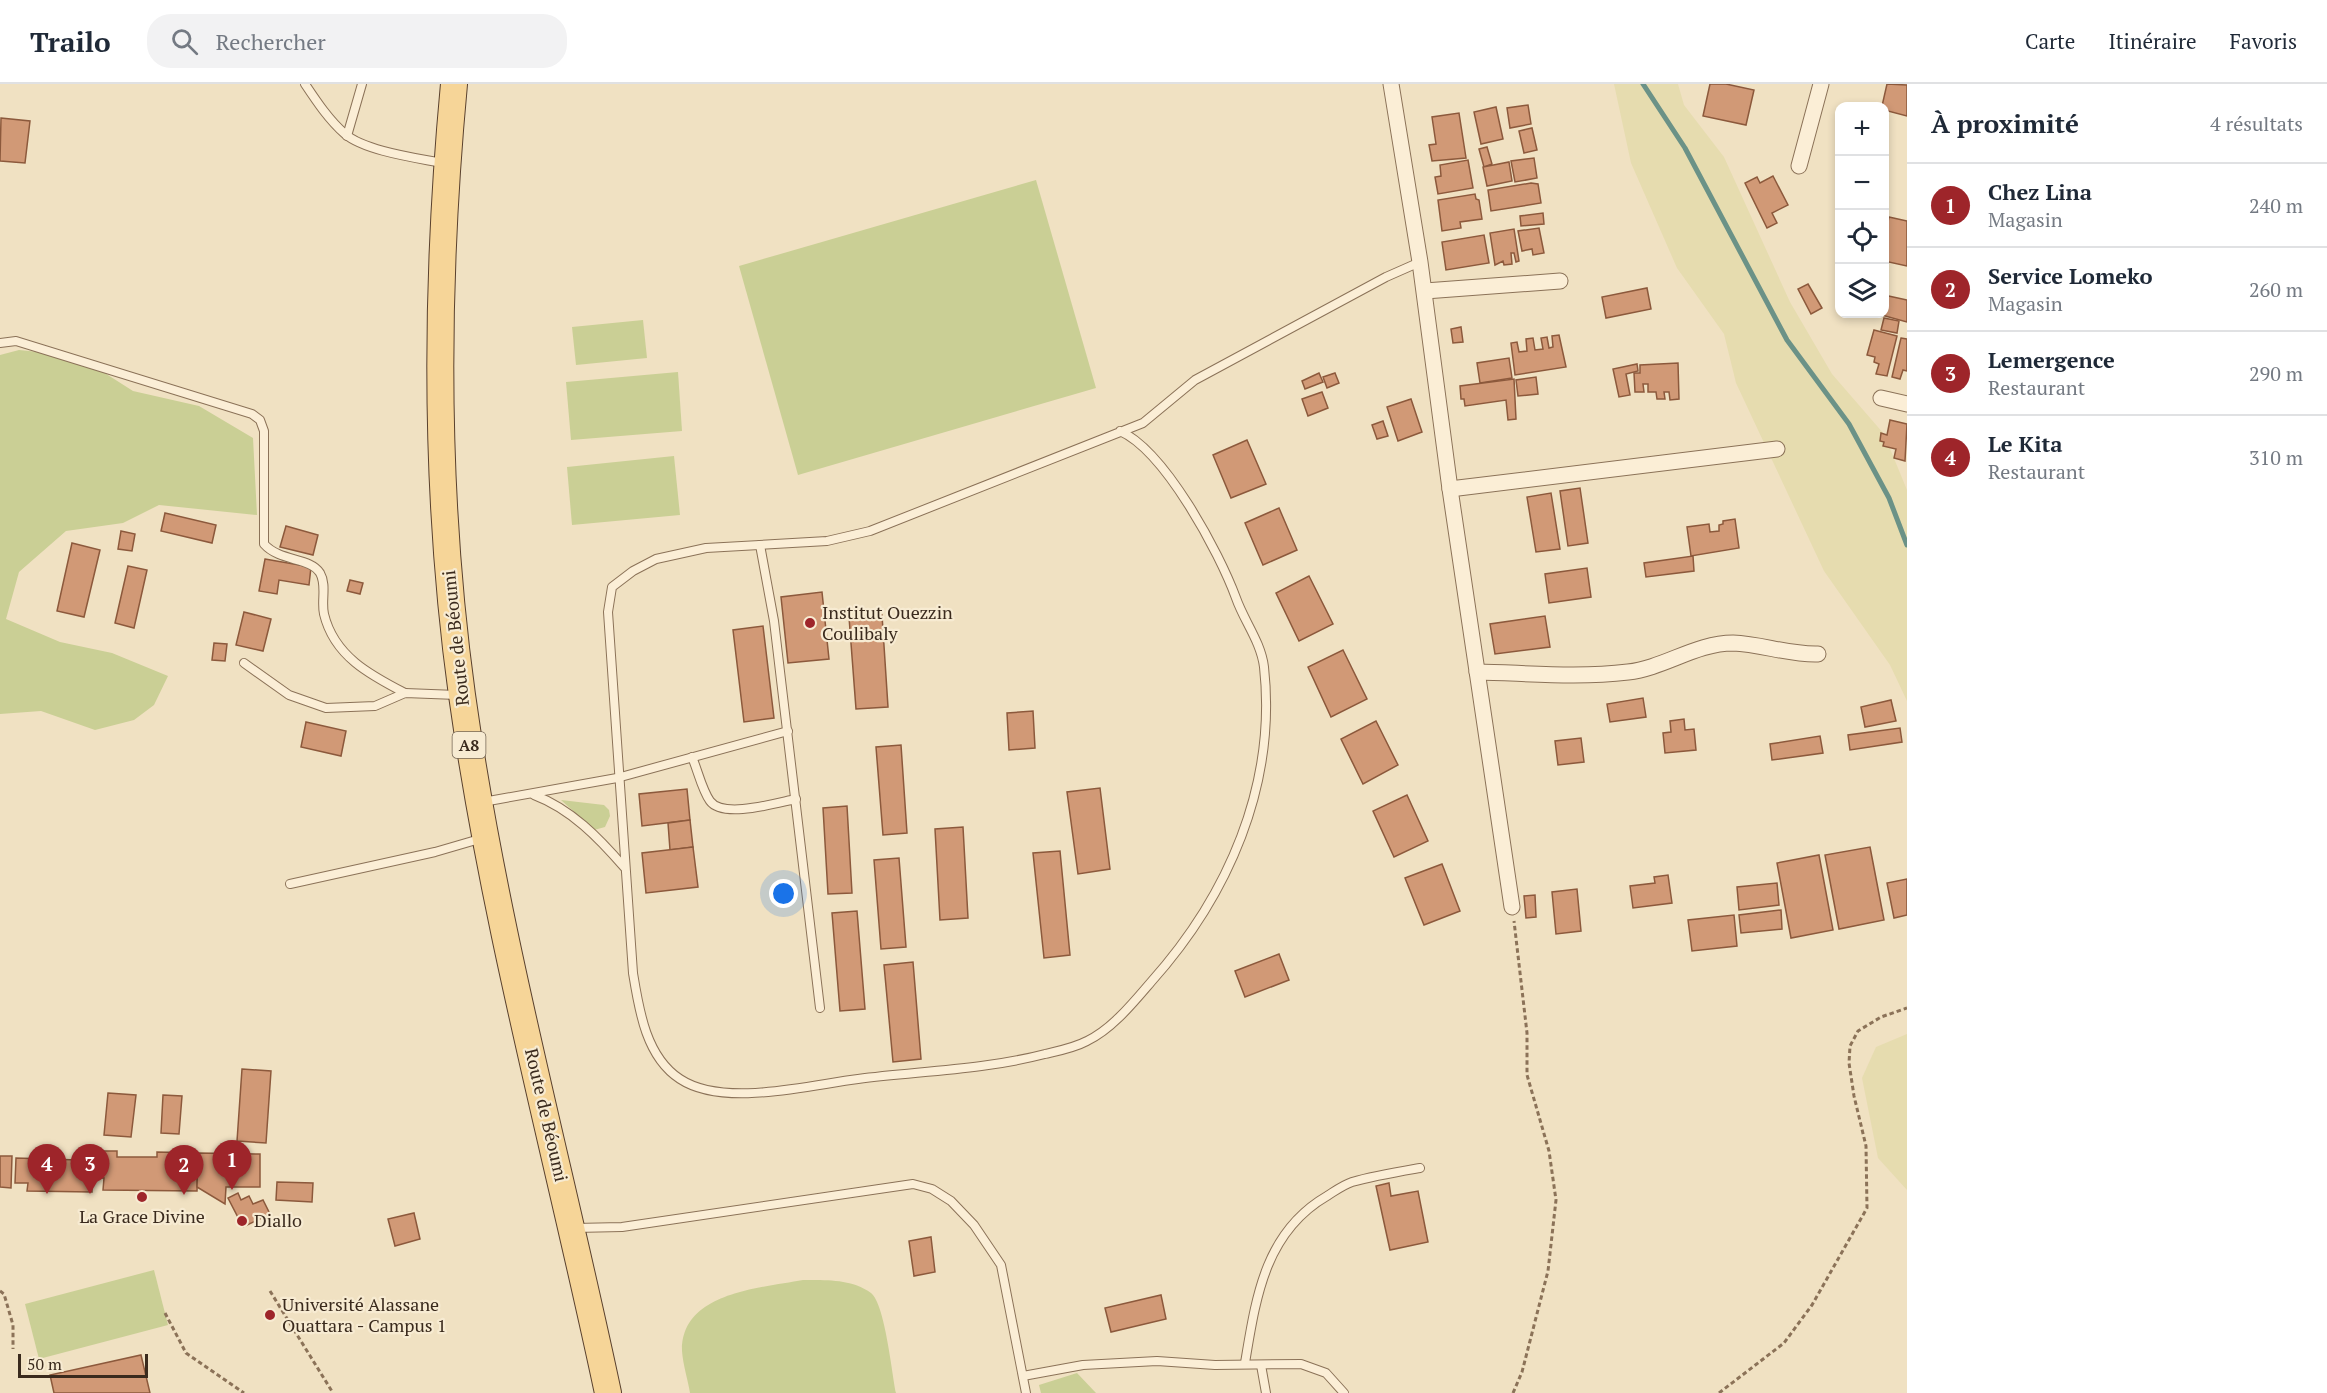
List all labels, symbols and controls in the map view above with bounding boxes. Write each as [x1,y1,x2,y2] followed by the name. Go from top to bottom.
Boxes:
[147,14,567,68] search box
[30,23,111,60] text: Trailo
[168,25,201,58] icon: search
[216,27,326,56] text: Rechercher
[2025,27,2075,55] text: Carte
[2108,27,2197,55] text: Itinéraire
[2230,27,2297,55] text: Favoris
[1835,102,1889,318] map controls
[1835,102,1889,156] button: +
[1931,106,2079,140] text: À proximité
[2210,110,2303,137] text: 4 résultats
[1835,156,1889,210] button: −
[1988,177,2092,206] text: Chez Lina
[1945,192,1956,219] text: 1
[2249,192,2303,219] text: 240 m
[1988,206,2063,233] text: Magasin
[1835,210,1889,264] button: locate
[1988,261,2153,290] text: Service Lomeko
[1835,264,1889,318] button: layers
[1945,276,1956,303] text: 2
[2249,276,2303,303] text: 260 m
[1988,290,2063,317] text: Magasin
[1988,345,2115,374] text: Lemergence
[1945,360,1956,387] text: 3
[2249,360,2303,387] text: 290 m
[1988,374,2085,401] text: Restaurant
[1988,429,2063,458] text: Le Kita
[1945,444,1956,471] text: 4
[2249,444,2303,471] text: 310 m
[1988,458,2085,485] text: Restaurant
[436,569,474,707] street label: Route de Béoumi
[822,600,953,645] place label: Institut Ouezzin Coulibaly
[803,616,817,630] marker: Institut Ouezzin Coulibaly
[452,732,486,758] road number: A8
[769,879,798,908] your location
[520,1046,574,1184] street label: Route de Béoumi
[212,1140,252,1190] pin: 1
[28,1144,66,1194] pin: 4
[70,1144,110,1194] pin: 3
[164,1146,204,1195] pin: 2
[135,1190,149,1204] marker: La Grace Divine
[79,1204,205,1228] place label: La Grace Divine
[254,1208,302,1232] place label: Diallo
[235,1214,249,1228] marker: Diallo
[282,1292,447,1337] place label: Université Alassane Ouattara - Campus 1
[263,1308,277,1322] marker: Université Alassane Ouattara - Campus 1
[18,1351,148,1378] scale bar
[27,1353,62,1375] text: 50 m

